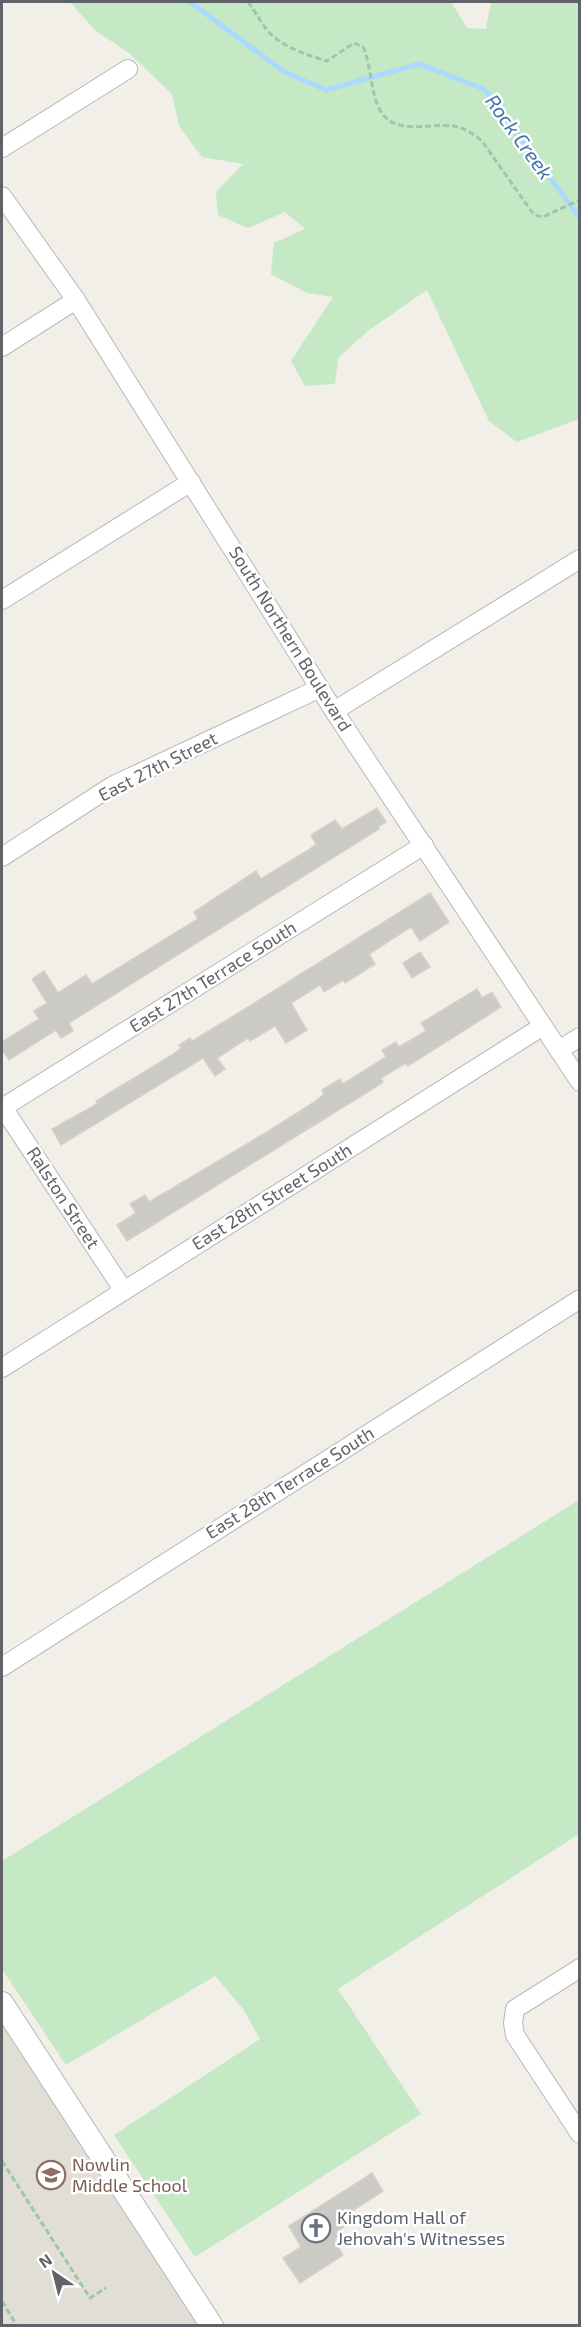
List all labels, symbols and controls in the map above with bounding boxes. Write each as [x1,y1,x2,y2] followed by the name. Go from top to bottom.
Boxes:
[481,89,559,184] water label: Rock Creek
[225,542,357,735] street label: South Northern Boulevard
[94,727,221,806] street label: East 27th Street
[125,916,300,1037] street label: East 27th Terrace South
[187,1138,355,1254] street label: East 28th Street South
[23,1142,105,1253] street label: Ralston Street
[201,1421,378,1543] street label: East 28th Terrace South
[72,2153,188,2196] place label: Nowlin Middle School
[35,2159,67,2191] school or university icon: Nowlin Middle School
[337,2206,505,2249] place label: Kingdom Hall of Jehovah's Witnesses
[300,2212,332,2244] church icon: Kingdom Hall of Jehovah's Witnesses
[24,2243,84,2303] north arrow
[35,2249,55,2271] text: N

